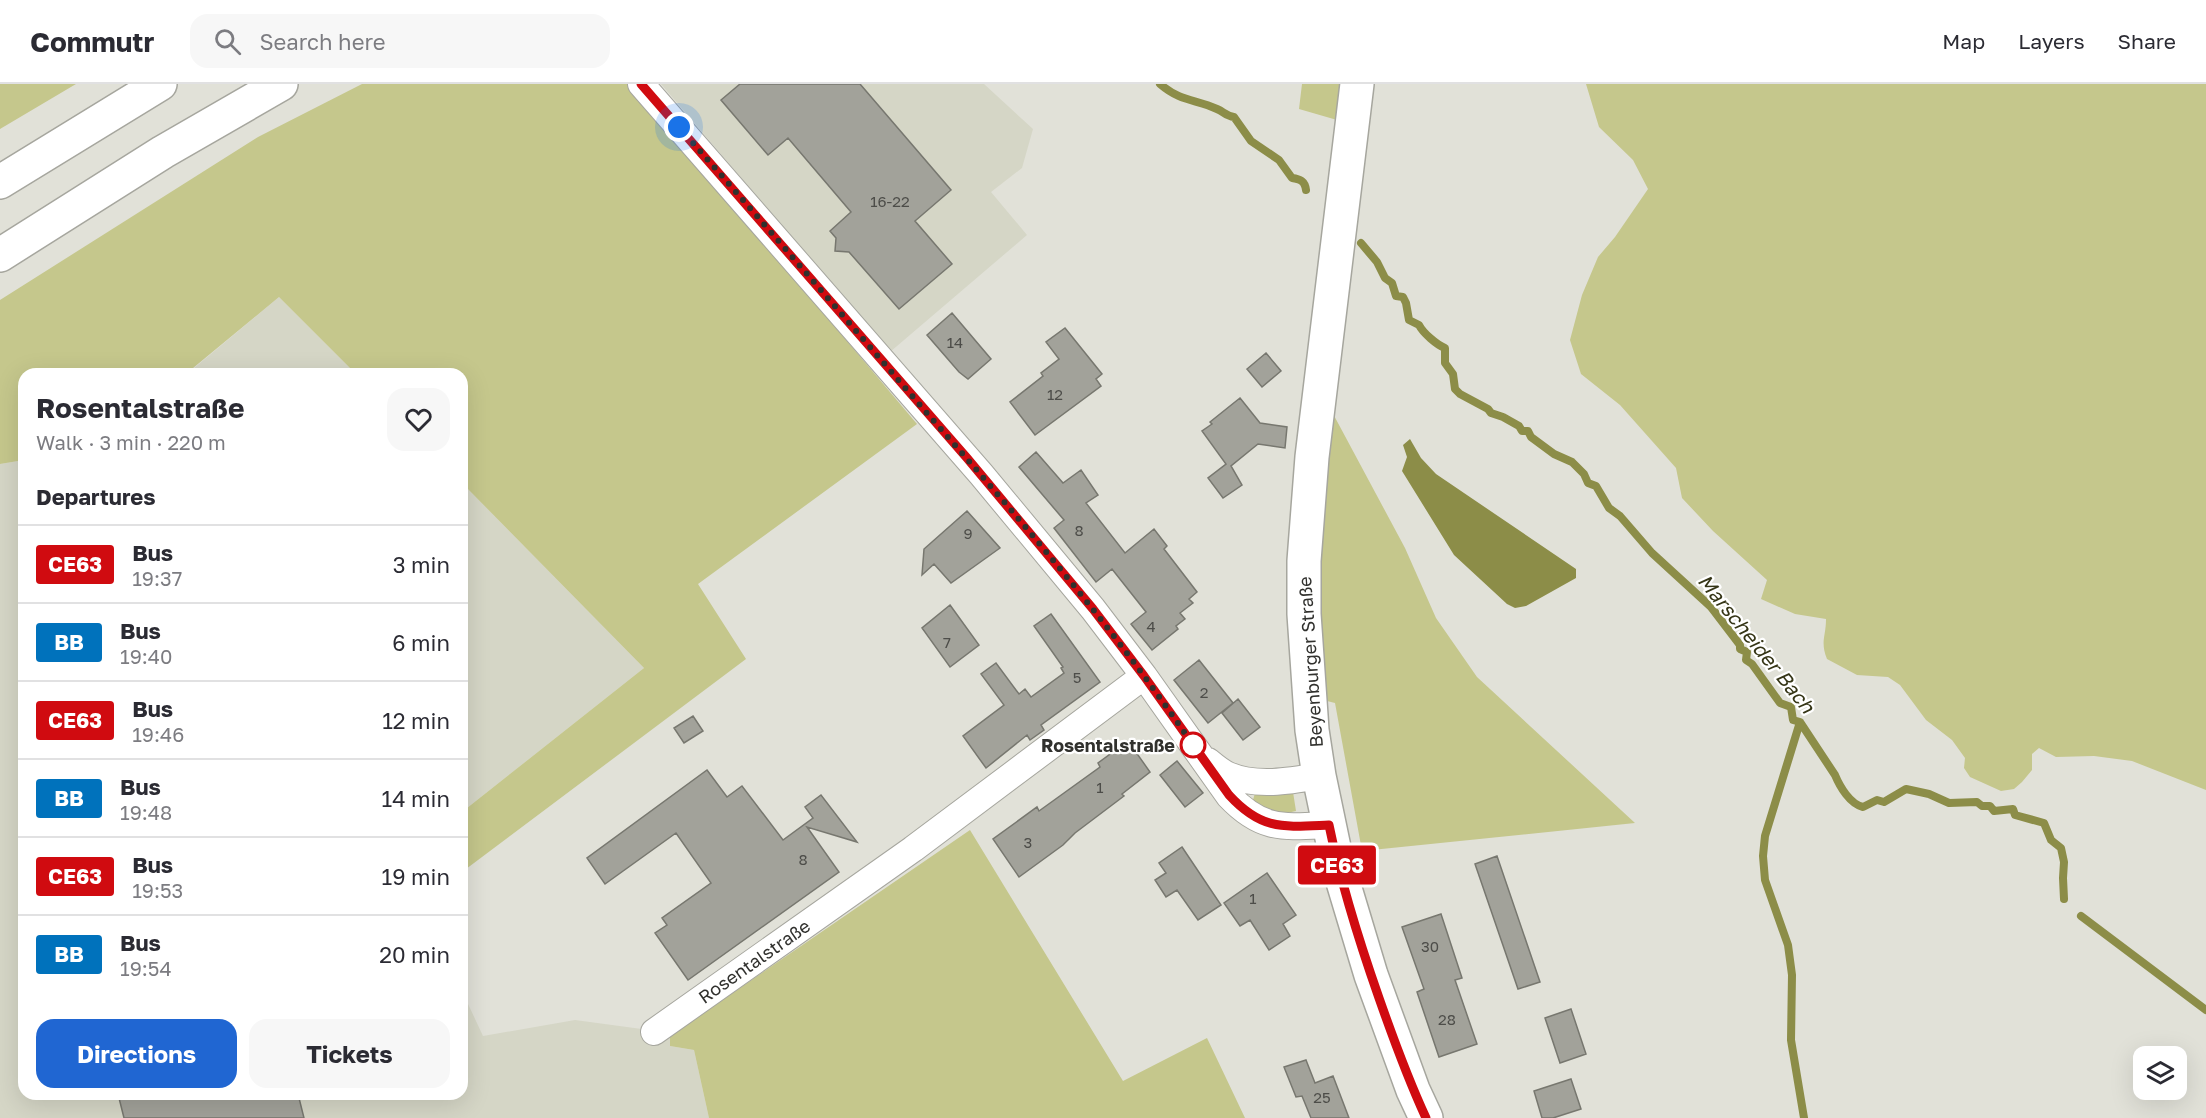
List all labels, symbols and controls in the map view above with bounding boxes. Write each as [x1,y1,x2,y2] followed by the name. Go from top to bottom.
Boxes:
[190,14,610,68] search box
[30,25,154,58] text: Commutr
[211,25,244,58] icon: search
[259,28,386,55] text: Search here
[1942,28,1985,54] text: Map
[2018,28,2085,54] text: Layers
[2118,28,2176,54] text: Share
[664,112,694,142] your location
[870,192,910,210] house number: 16-22
[947,333,963,351] house number: 14
[1047,385,1063,403] house number: 12
[387,388,450,451] button: heart
[36,391,244,424] text: Rosentalstraße
[36,430,226,454] text: Walk · 3 min · 220 m
[36,483,155,510] text: Departures
[1074,521,1084,539] house number: 8
[963,524,973,542] house number: 9
[132,539,173,566] text: Bus
[48,551,102,577] text: CE63
[393,551,450,578] text: 3 min
[132,566,182,590] text: 19:37
[1694,569,1821,718] water label: Marscheider Bach
[1293,576,1327,748] street label: Beyenburger Straße
[120,617,161,644] text: Bus
[1146,617,1156,635] house number: 4
[54,629,84,655] text: BB
[392,629,450,656] text: 6 min
[943,633,951,651] house number: 7
[120,644,172,668] text: 19:40
[1073,668,1081,686] house number: 5
[1200,683,1208,701] house number: 2
[132,695,173,722] text: Bus
[48,707,102,733] text: CE63
[382,707,450,734] text: 12 min
[132,722,184,746] text: 19:46
[1180,732,1206,758] marker: Rosentalstraße
[1041,734,1175,756] place label: Rosentalstraße
[120,773,161,800] text: Bus
[1096,778,1104,796] house number: 1
[54,785,84,811] text: BB
[382,785,450,812] text: 14 min
[120,800,172,824] text: 19:48
[1024,833,1032,851] house number: 3
[1295,846,1379,884] line badge: CE63
[798,850,808,868] house number: 8
[132,851,173,878] text: Bus
[1310,852,1364,878] text: CE63
[48,863,102,889] text: CE63
[382,863,450,890] text: 19 min
[132,878,183,902] text: 19:53
[1249,889,1257,907] house number: 1
[694,914,814,1008] street label: Rosentalstraße
[120,929,161,956] text: Bus
[1421,937,1439,955] house number: 30
[54,941,84,967] text: BB
[379,941,450,968] text: 20 min
[120,956,172,980] text: 19:54
[1438,1010,1456,1028] house number: 28
[36,1019,237,1088] button: Directions
[249,1019,450,1088] button: Tickets
[2133,1046,2187,1100] map controls
[2133,1046,2187,1100] button: layers
[1313,1088,1331,1106] house number: 25

